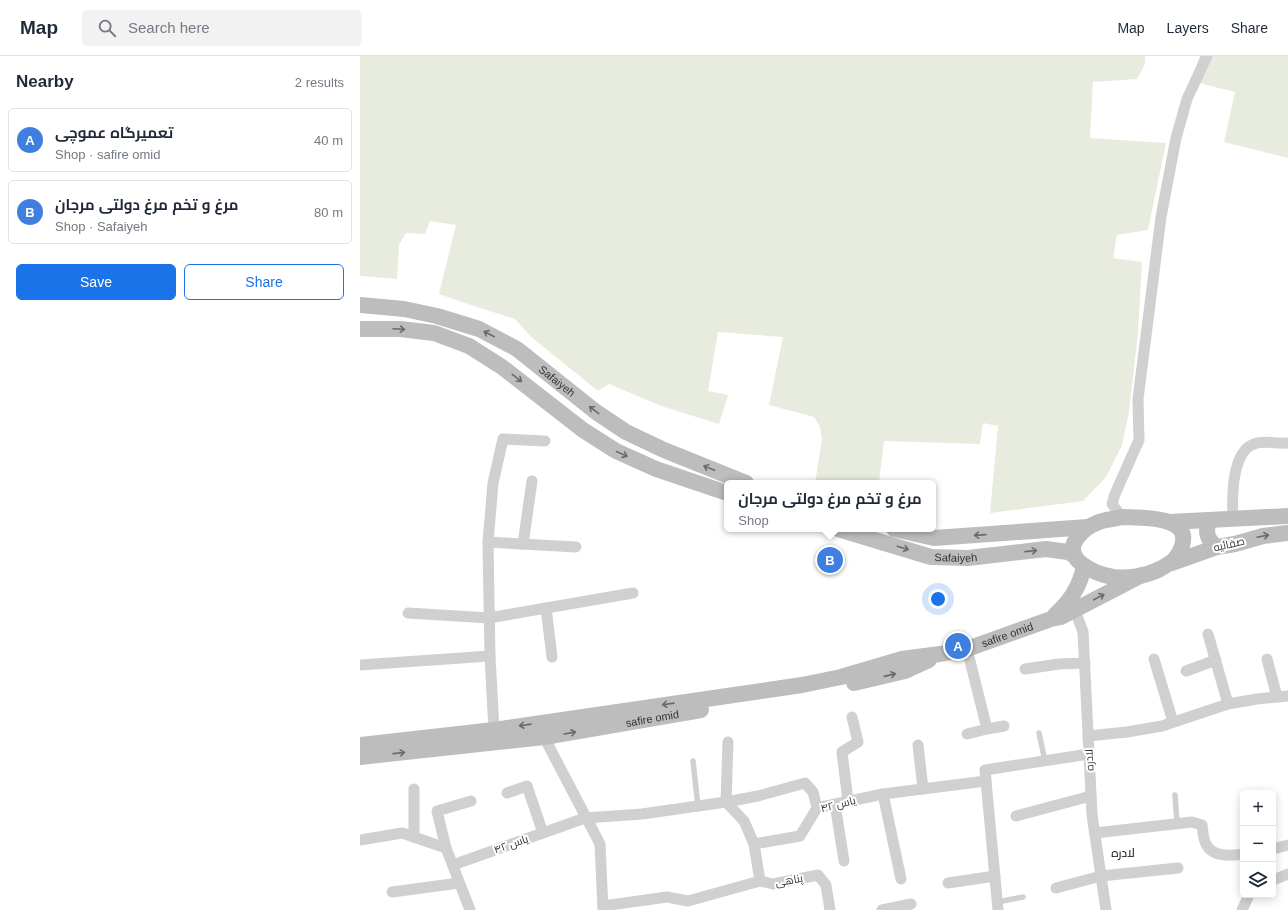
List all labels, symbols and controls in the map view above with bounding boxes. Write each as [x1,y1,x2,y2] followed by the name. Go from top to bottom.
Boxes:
[82,10,362,46] search box
[20,17,58,38] text: Map
[96,17,118,39] icon: search
[128,19,210,36] text: Search here
[1117,20,1145,36] text: Map
[1167,20,1209,36] text: Layers
[1231,20,1268,36] text: Share
[16,72,74,91] text: Nearby
[295,75,344,90] text: 2 results
[55,124,173,141] text: تعمیرگاه عموچی
[25,133,35,148] text: A
[314,133,343,148] text: 40 m
[55,147,161,162] text: Shop · safire omid
[55,196,238,213] text: مرغ و تخم مرغ دولتی مرجان
[25,205,35,220] text: B
[314,205,343,220] text: 80 m
[55,219,148,234] text: Shop · Safaiyeh
[16,264,176,300] button: Save
[184,264,344,300] button: Share
[392,326,405,333] one-way arrow
[483,330,495,338] one-way arrow
[537,363,578,399] street label: Safaiyeh
[511,374,522,383] one-way arrow
[588,406,599,414] one-way arrow
[616,451,628,458] one-way arrow
[704,464,716,472] one-way arrow
[724,480,936,532] popup
[738,490,922,507] text: مرغ و تخم مرغ دولتی مرجان
[738,513,769,528] text: Shop
[974,531,987,539] one-way arrow
[1256,532,1269,540] one-way arrow
[1212,535,1246,553] street label: صفائیه
[817,545,843,575] pin: B
[896,545,909,552] one-way arrow
[1024,547,1037,555] one-way arrow
[934,551,978,564] street label: Safaiyeh
[928,589,948,609] your location
[1093,593,1105,601] one-way arrow
[980,620,1035,649] street label: safire omid
[945,631,971,661] pin: A
[883,670,896,678] one-way arrow
[662,700,675,708] one-way arrow
[625,708,680,729] street label: safire omid
[519,721,532,729] one-way arrow
[563,729,576,737] one-way arrow
[392,749,405,757] one-way arrow
[1082,749,1097,771] street label: لادره
[1240,790,1276,898] map controls
[1240,790,1276,826] button: +
[819,794,857,815] street label: یاس ۴۲
[1240,826,1276,862] button: −
[492,832,530,857] street label: یاس ۴۲
[1111,846,1135,860] district label: لادره
[1240,862,1276,898] button: layers
[774,872,804,889] street label: پناهی

